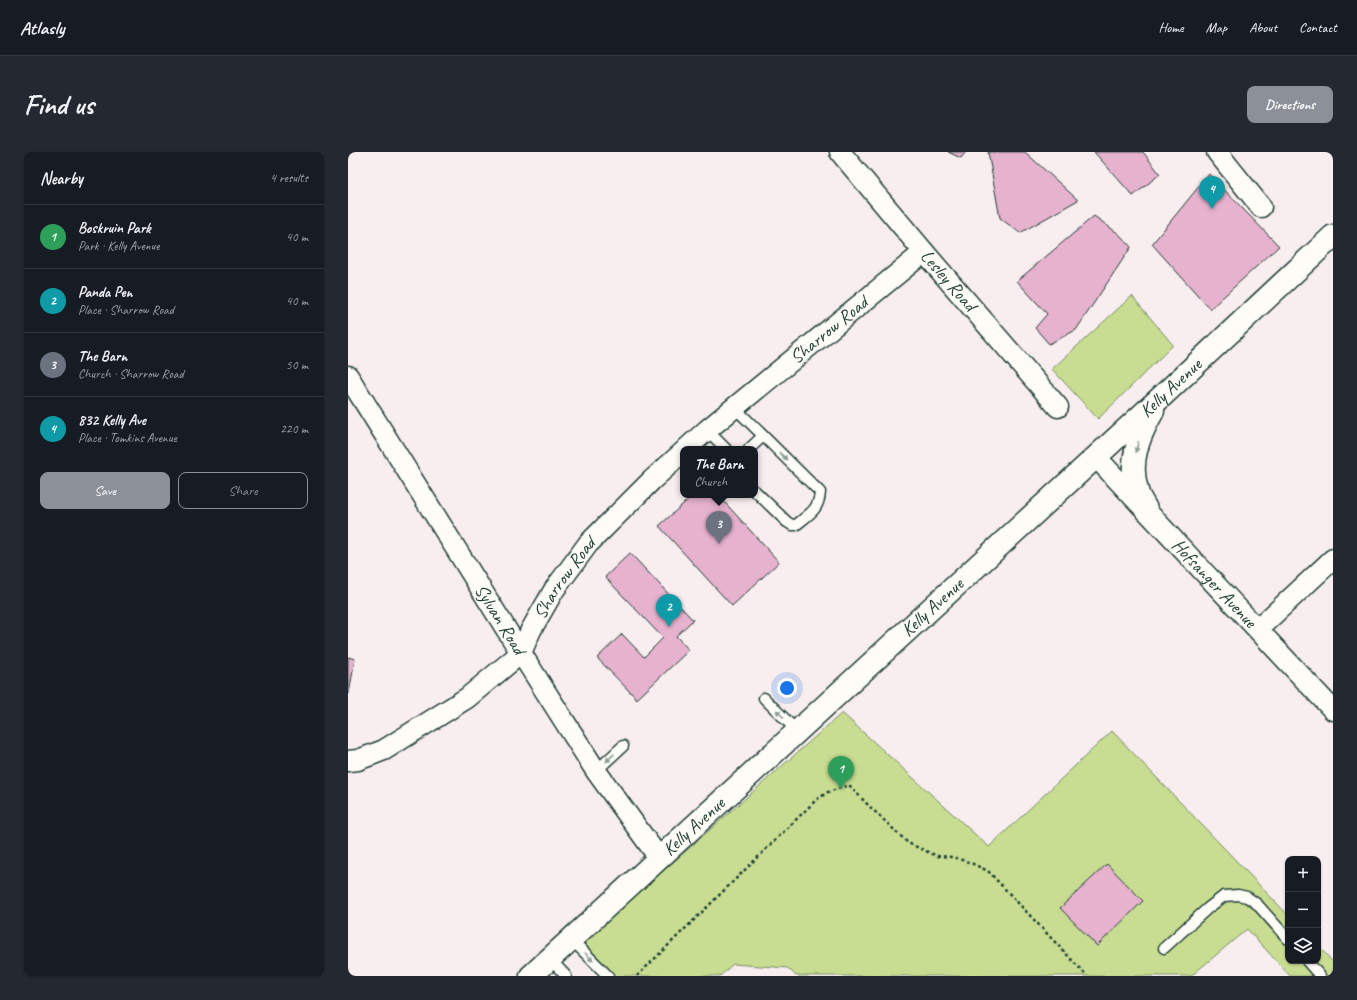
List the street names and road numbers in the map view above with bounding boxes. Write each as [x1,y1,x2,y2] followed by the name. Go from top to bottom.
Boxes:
[915,245,984,319] street label: Lesley Road
[785,289,876,369] street label: Sharrow Road
[1135,352,1208,423] street label: Kelly Avenue
[528,529,603,623] street label: Sharrow Road
[1167,534,1263,634] street label: Hofsanger Avenue
[896,571,970,642] street label: Kelly Avenue
[469,580,533,662] street label: Sylvan Road
[658,791,731,861] street label: Kelly Avenue

